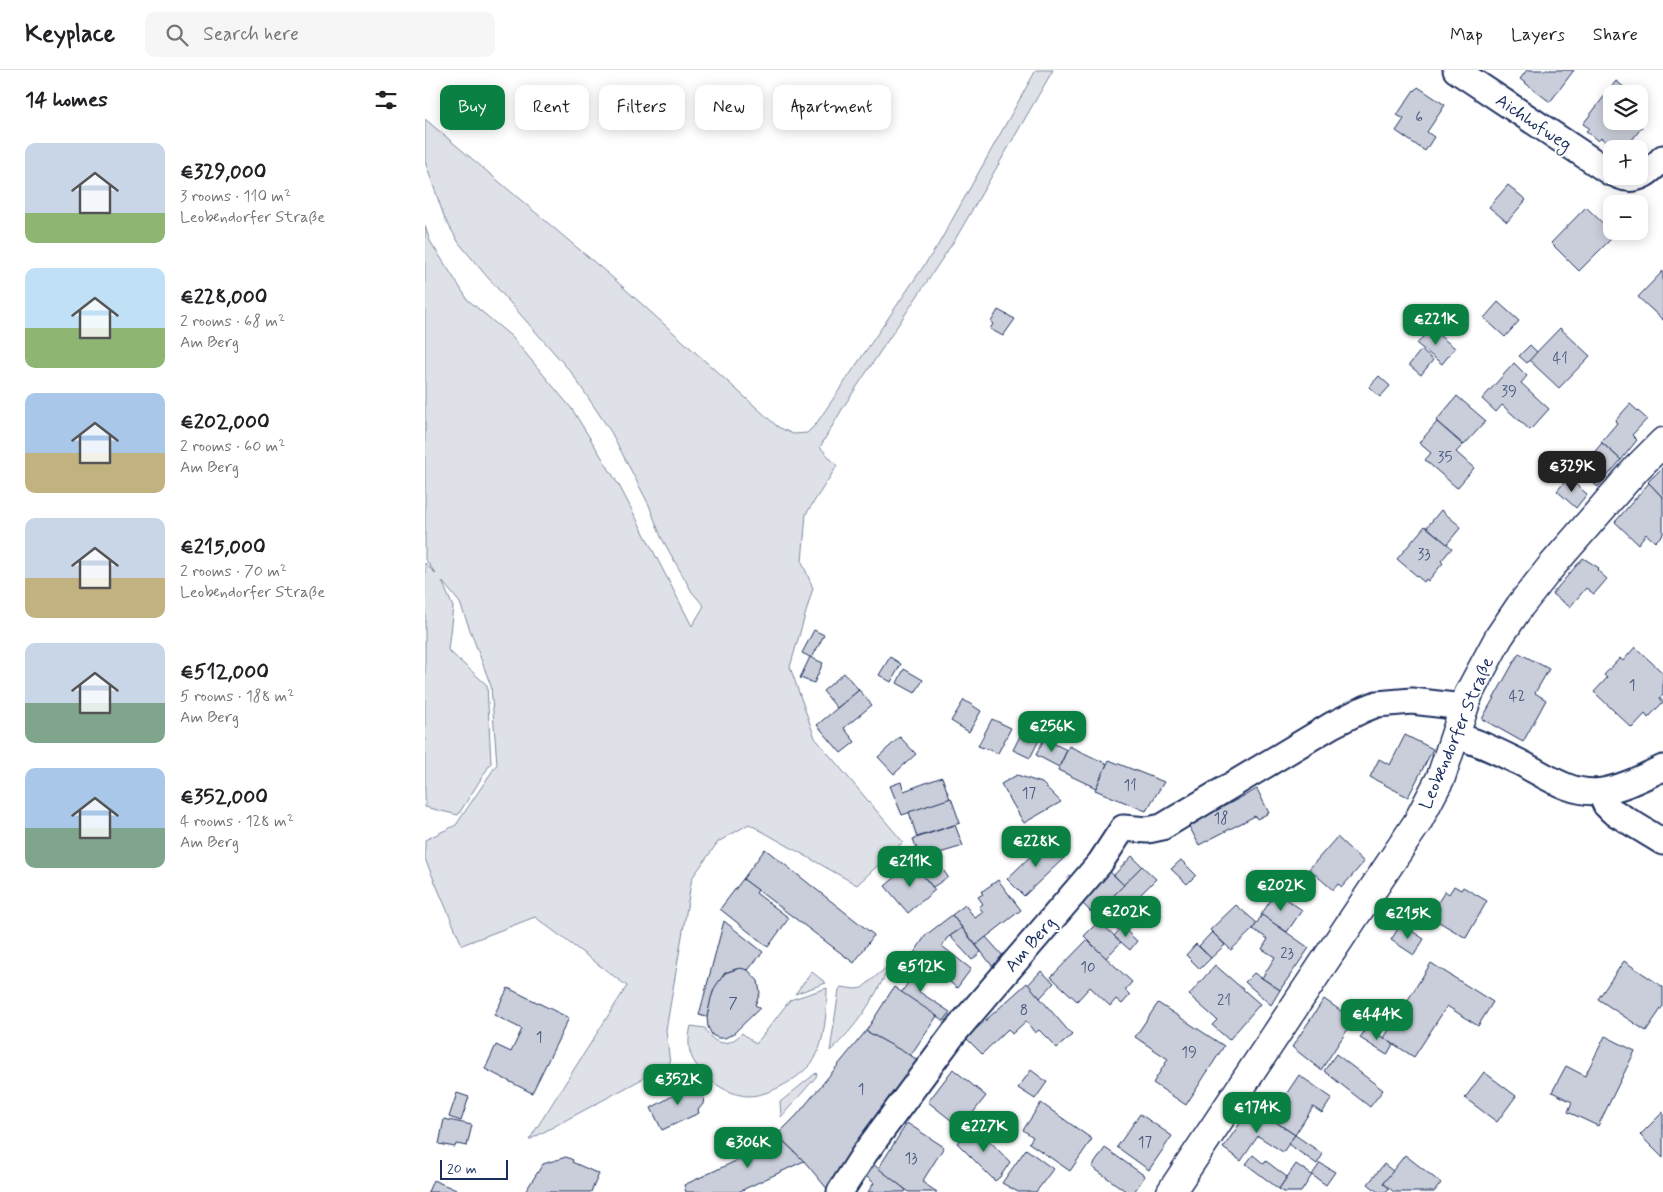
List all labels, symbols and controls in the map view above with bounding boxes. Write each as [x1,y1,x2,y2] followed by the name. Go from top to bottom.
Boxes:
[145,12,495,57] search box
[25,19,115,50] text: Keyplace
[163,21,191,49] icon: search
[203,22,299,47] text: Search here
[1450,23,1483,47] text: Map
[1511,23,1565,47] text: Layers
[1593,23,1638,47] text: Share
[440,85,505,130] chip: Buy
[515,85,589,130] chip: Rent
[599,85,685,130] chip: Filters
[695,85,763,130] chip: New
[773,85,891,130] chip: Apartment
[1603,85,1648,240] map controls
[1603,85,1648,130] button: layers
[25,86,108,114] text: 14 homes
[372,86,400,114] icon: filters
[1490,89,1576,158] street label: Aichhofweg
[1415,108,1423,128] house number: 6
[1603,140,1648,185] button: +
[180,158,266,186] text: €329,000
[65,163,125,223] icon: home
[180,186,291,207] text: 3 rooms · 110 m²
[1603,195,1648,240] button: −
[180,207,325,228] text: Leobendorfer Straße
[180,283,267,311] text: €228,000
[65,288,125,348] icon: home
[1401,304,1471,346] pin: €221K
[1414,309,1458,330] text: €221K
[180,311,285,332] text: 2 rooms · 68 m²
[180,332,239,353] text: Am Berg
[1552,349,1568,369] house number: 41
[1501,382,1517,402] house number: 39
[180,408,270,436] text: €202,000
[65,413,125,473] icon: home
[180,436,285,457] text: 2 rooms · 60 m²
[1438,448,1452,468] house number: 35
[1537,450,1607,493] pin: €329K
[1549,456,1595,477] text: €329K
[180,457,239,478] text: Am Berg
[180,533,266,561] text: €215,000
[65,538,125,598] icon: home
[1417,545,1431,565] house number: 33
[180,561,287,582] text: 2 rooms · 70 m²
[180,582,325,603] text: Leobendorfer Straße
[1414,653,1500,813] street label: Leobendorfer Straße
[180,658,269,686] text: €512,000
[65,663,125,723] icon: home
[1629,676,1635,696] house number: 1
[180,686,294,707] text: 5 rooms · 188 m²
[1509,687,1525,707] house number: 42
[180,707,239,728] text: Am Berg
[1017,710,1087,753] pin: €256K
[1029,716,1075,737] text: €256K
[1123,776,1137,796] house number: 11
[180,783,268,811] text: €352,000
[1022,784,1037,804] house number: 17
[65,788,125,848] icon: home
[1214,809,1228,829] house number: 18
[180,811,294,832] text: 4 rooms · 128 m²
[1001,826,1071,868] pin: €228K
[1013,831,1059,852] text: €228K
[180,832,239,853] text: Am Berg
[875,846,945,888] pin: €211K
[889,851,931,872] text: €211K
[1246,870,1316,912] pin: €202K
[1257,875,1305,896] text: €202K
[1091,896,1161,938] pin: €202K
[1373,898,1443,940] pin: €215K
[1102,901,1150,922] text: €202K
[1385,903,1431,924] text: €215K
[1000,912,1062,978] street label: Am Berg
[1280,944,1294,964] house number: 23
[886,950,956,993] pin: €512K
[897,956,945,977] text: €512K
[1080,958,1096,978] house number: 10
[1217,991,1231,1011] house number: 21
[728,994,738,1014] house number: 7
[1342,998,1412,1041] pin: €444K
[1020,1001,1028,1021] house number: 8
[1352,1004,1402,1025] text: €444K
[536,1028,542,1048] house number: 1
[1181,1043,1197,1063] house number: 19
[643,1064,713,1106] pin: €352K
[654,1069,702,1090] text: €352K
[858,1080,864,1100] house number: 1
[1222,1092,1292,1134] pin: €174K
[1234,1097,1280,1118] text: €174K
[949,1110,1019,1153] pin: €227K
[960,1116,1008,1137] text: €227K
[713,1126,783,1169] pin: €306K
[725,1132,771,1153] text: €306K
[1138,1133,1153,1153] house number: 17
[904,1149,918,1169] house number: 13
[440,1157,507,1180] scale bar
[447,1160,477,1178] text: 20 m

